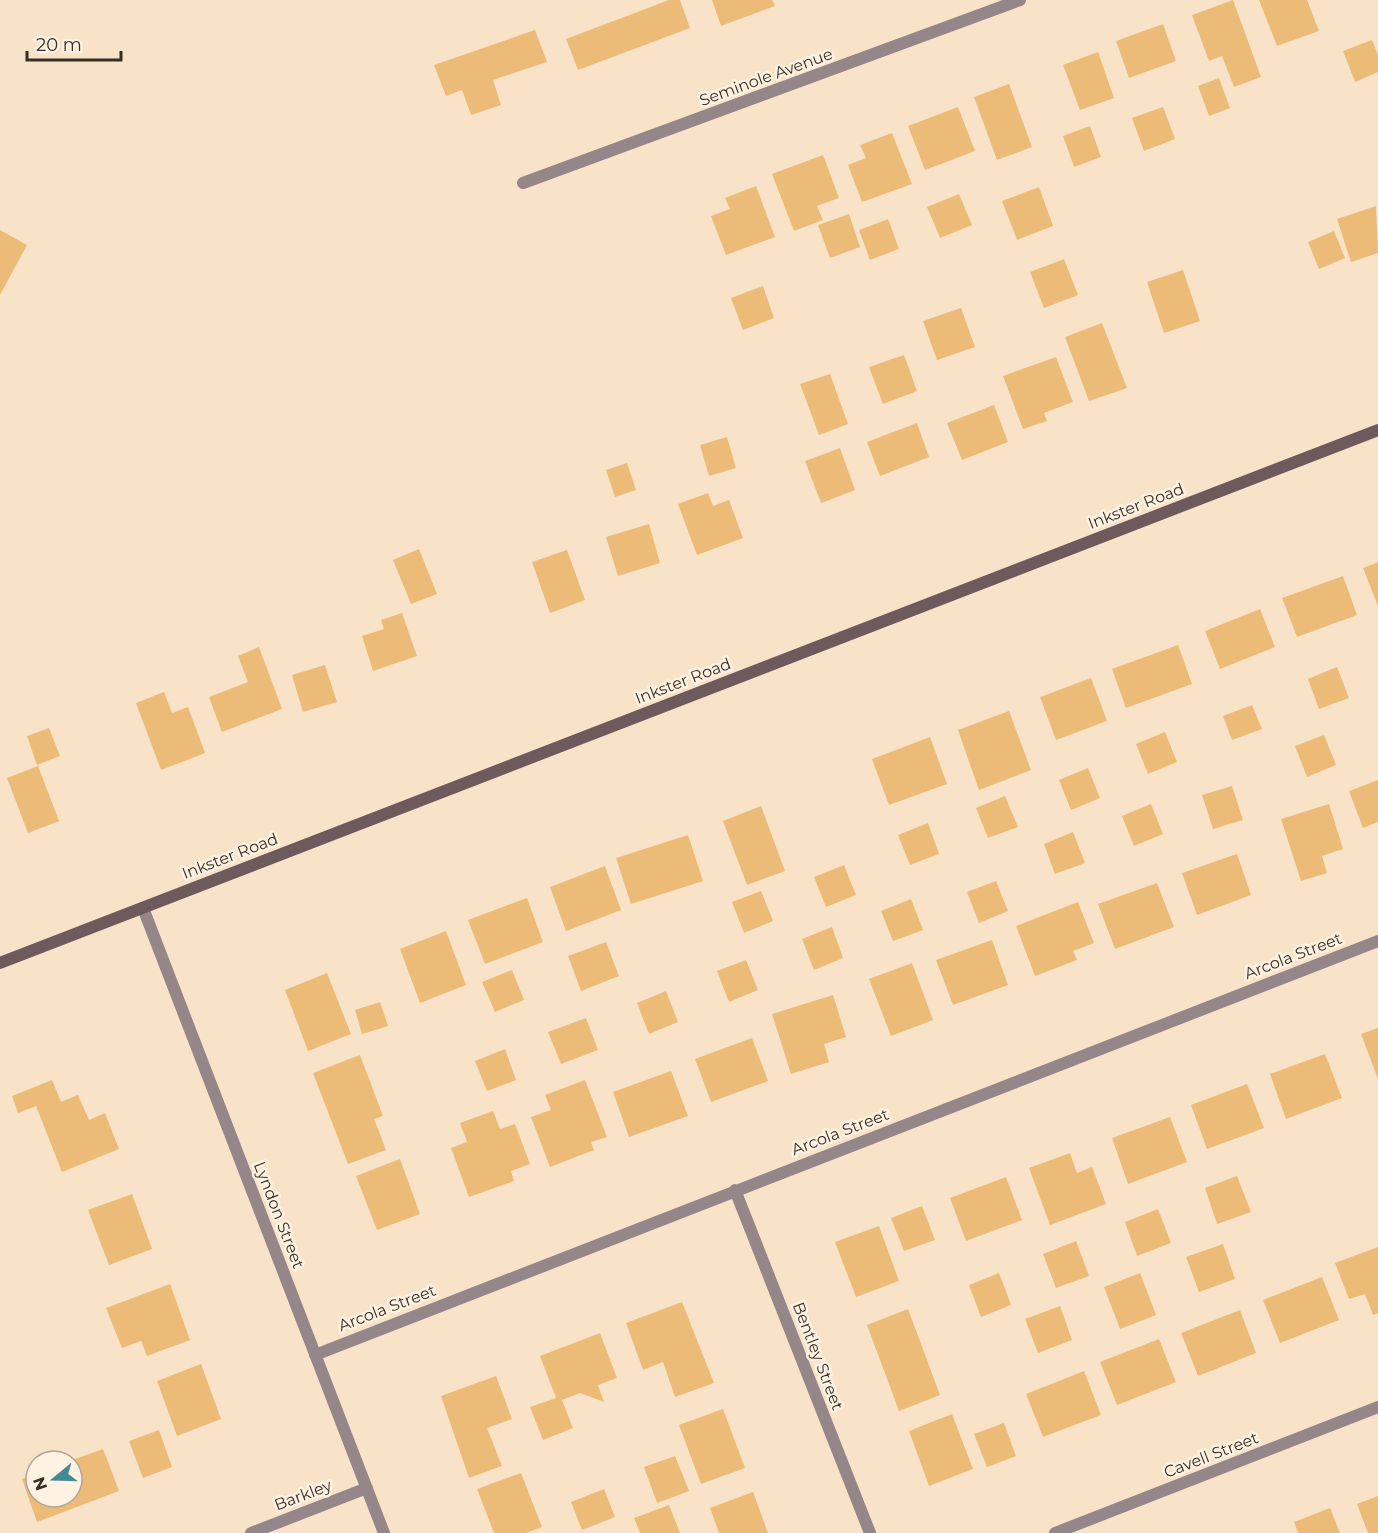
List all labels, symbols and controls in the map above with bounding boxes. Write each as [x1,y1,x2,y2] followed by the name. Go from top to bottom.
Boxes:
[27,24,122,62] scale bar
[36,34,82,56] text: 20 m
[697,44,835,110] street label: Seminole Avenue
[1085,479,1187,533] street label: Inkster Road
[632,654,734,708] street label: Inkster Road
[179,829,281,883] street label: Inkster Road
[1242,929,1345,983] street label: Arcola Street
[789,1105,892,1159] street label: Arcola Street
[250,1159,308,1272] street label: Lyndon Street
[336,1281,439,1335] street label: Arcola Street
[789,1299,847,1413] street label: Bentley Street
[1161,1428,1261,1482] street label: Cavell Street
[24,1449,84,1509] north arrow
[29,1475,51,1493] text: N
[272,1475,335,1515] street label: Barkley

